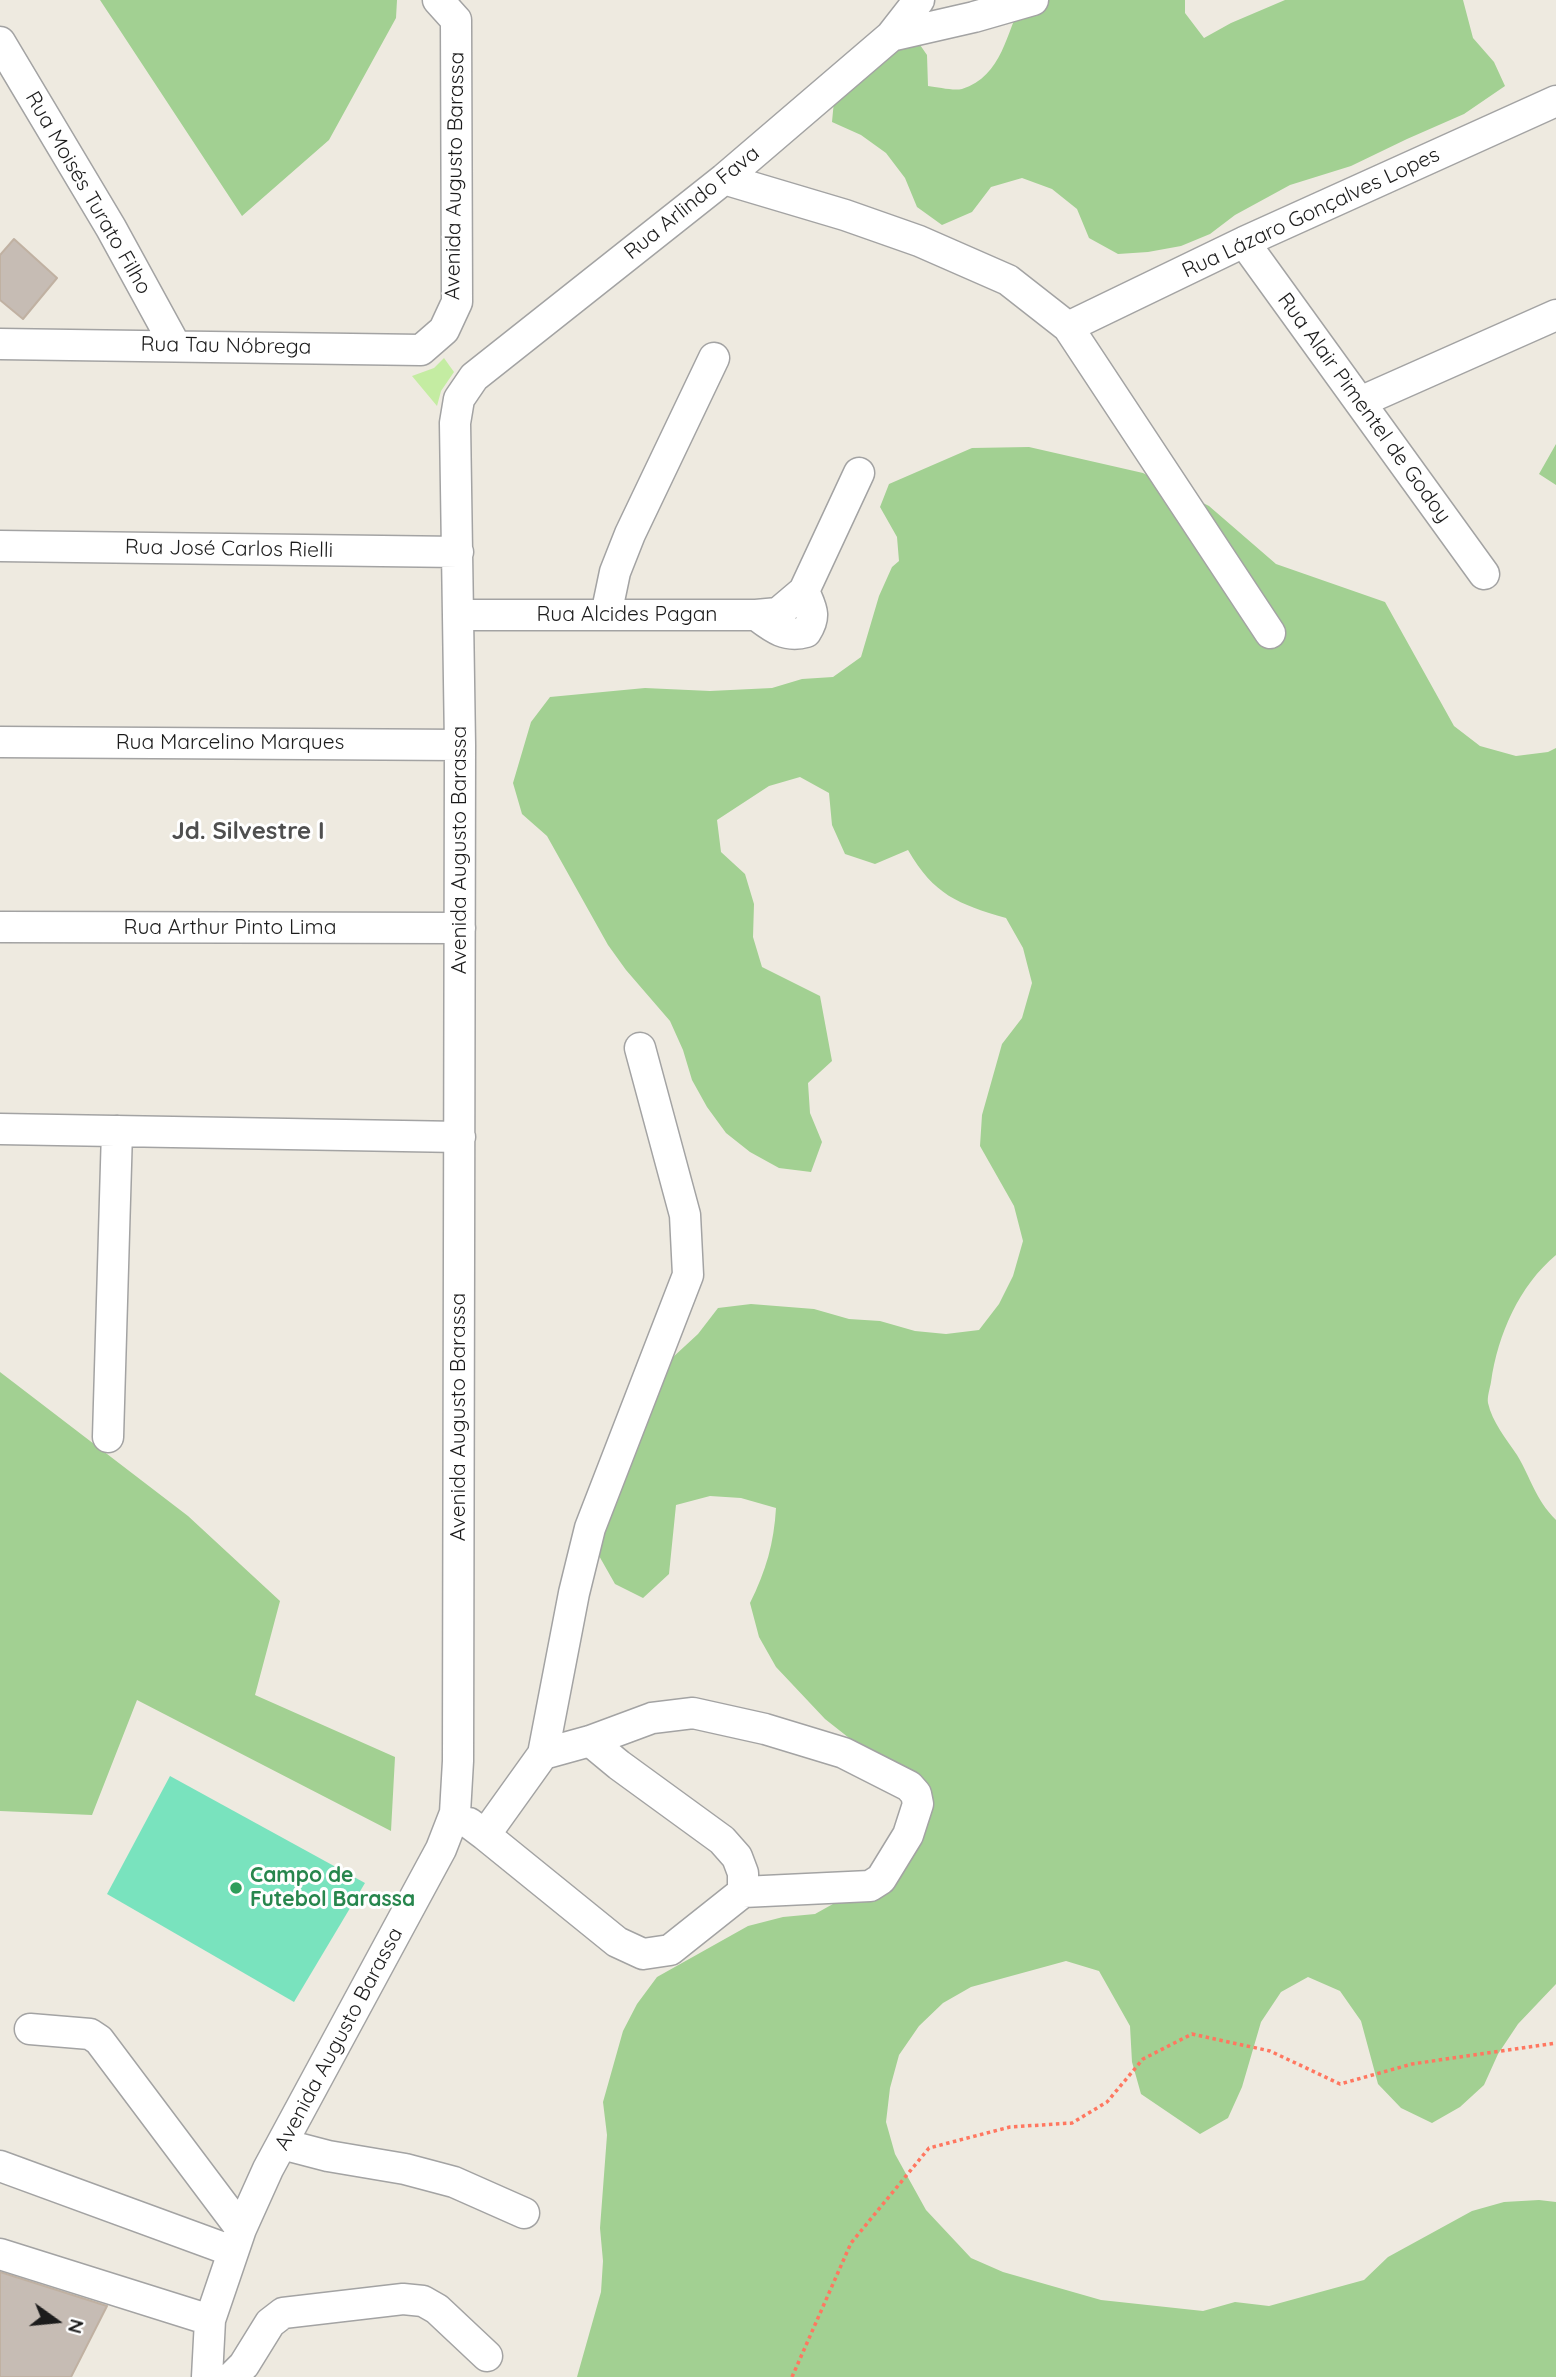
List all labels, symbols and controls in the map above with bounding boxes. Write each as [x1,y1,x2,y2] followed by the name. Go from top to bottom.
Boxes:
[440,52,470,300] street label: Avenida Augusto Barassa
[20,87,156,299] street label: Rua Moisés Turato Filho
[619,141,765,265] street label: Rua Arlindo Fava
[1178,142,1444,284] street label: Rua Lázaro Gonçalves Lopes
[1272,288,1456,528] street label: Rua Alair Pimentel de Godoy
[140,332,312,360] street label: Rua Tau Nóbrega
[125,535,333,563] street label: Rua José Carlos Rielli
[536,602,718,628] street label: Rua Alcides Pagan
[447,726,473,974] street label: Avenida Augusto Barassa
[116,730,344,756] street label: Rua Marcelino Marques
[171,818,325,846] district label: Jd. Silvestre I
[124,915,336,941] street label: Rua Arthur Pinto Lima
[446,1293,472,1541] street label: Avenida Augusto Barassa
[250,1863,415,1913] place label: Campo de Futebol Barassa
[228,1880,244,1896] marker: Campo de Futebol Barassa
[270,1923,408,2155] street label: Avenida Augusto Barassa
[21,2286,91,2356] north arrow
[63,2317,90,2336] text: N

